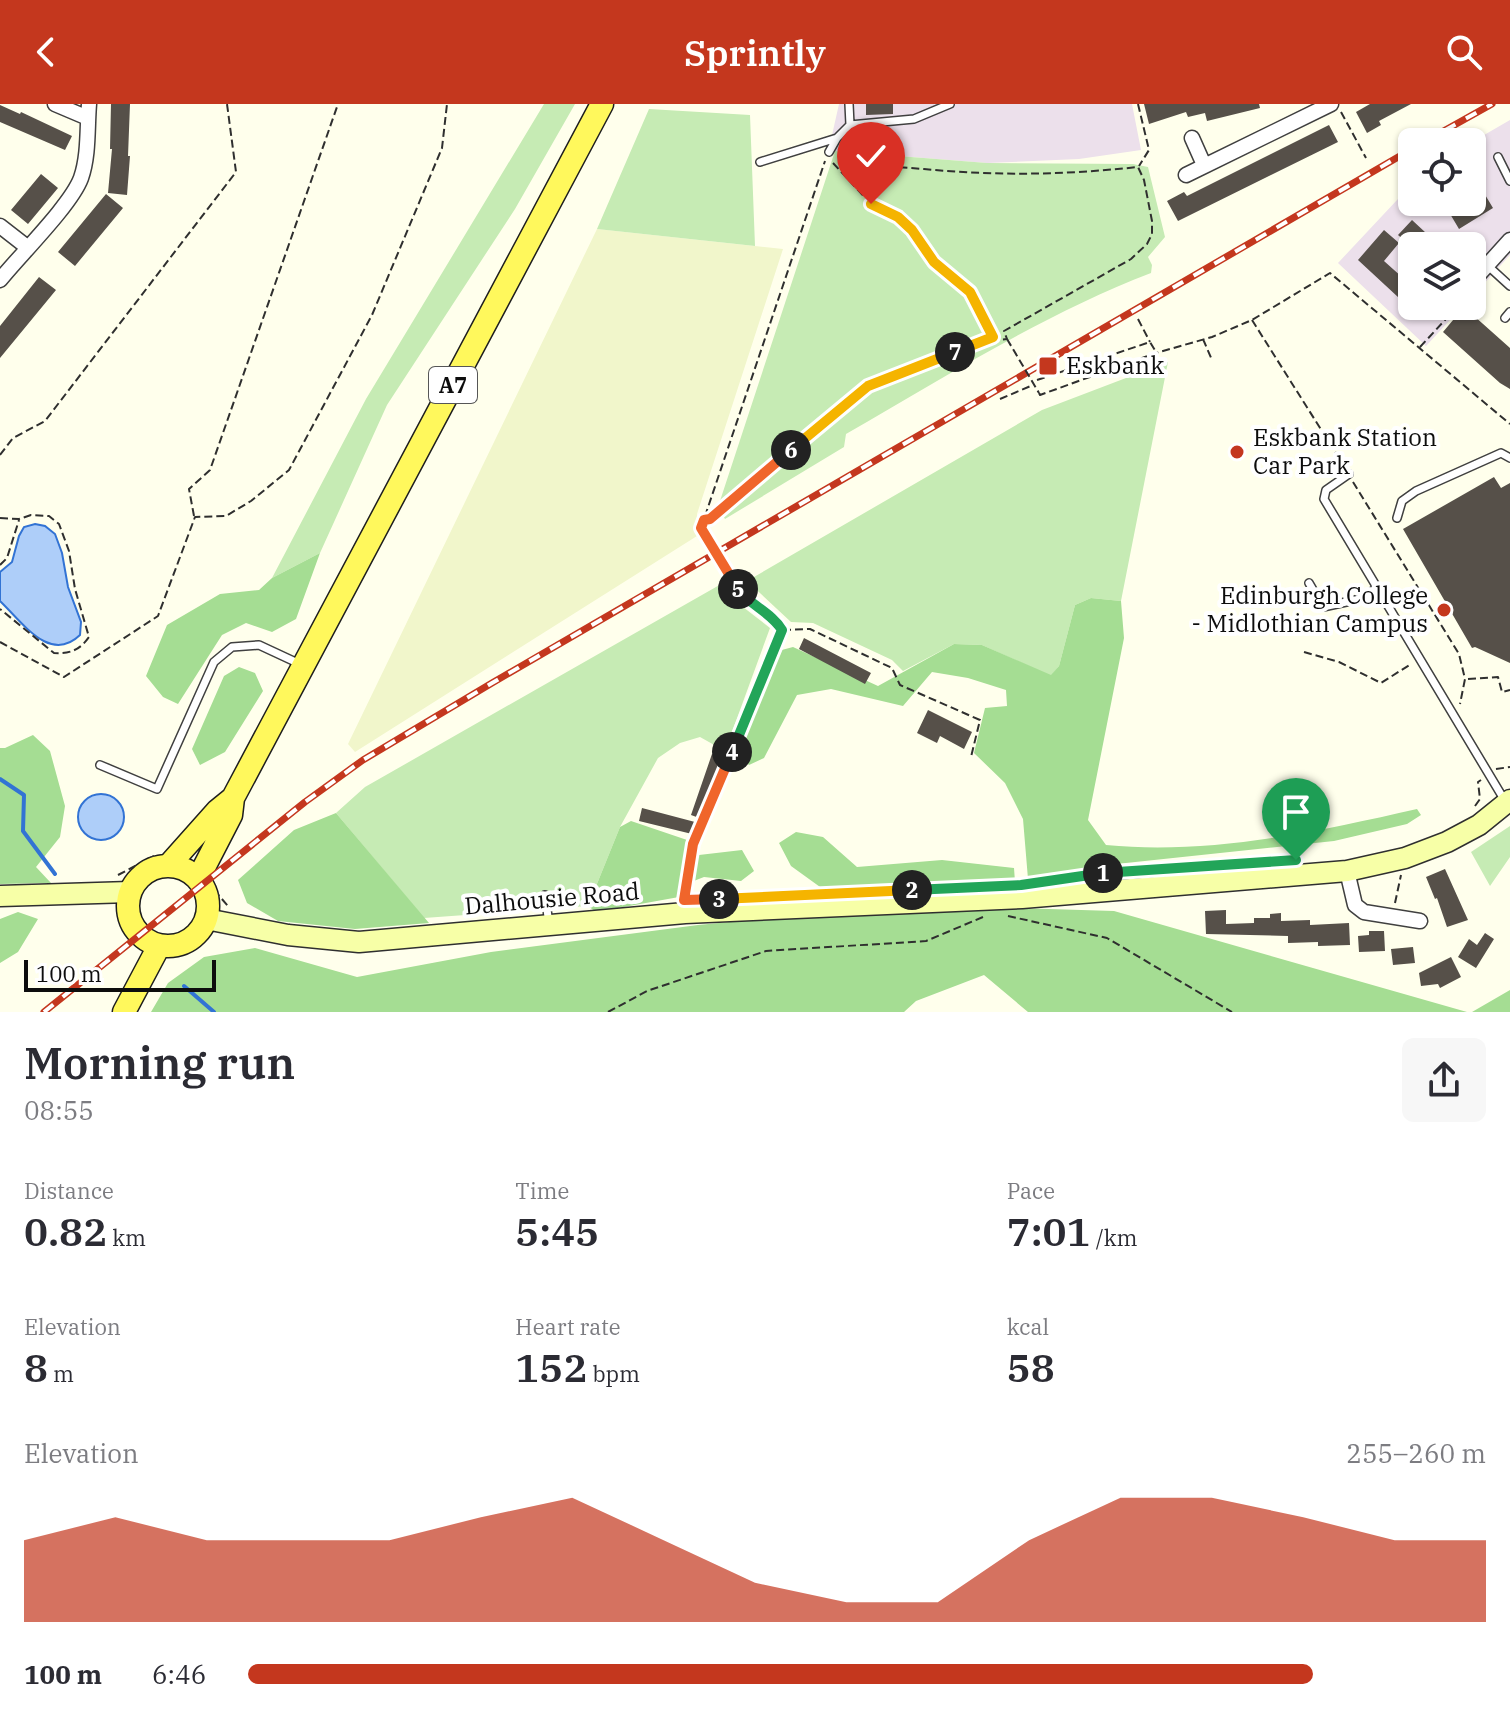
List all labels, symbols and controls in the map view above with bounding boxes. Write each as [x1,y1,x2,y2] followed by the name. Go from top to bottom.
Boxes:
[684,29,826,76] text: Sprintly
[24,30,68,74] icon: back
[1442,30,1486,74] icon: search
[837,122,905,204] pin
[1398,128,1486,320] map controls
[1398,128,1486,216] button: locate
[849,134,893,178] icon: check
[1398,232,1486,320] button: layers
[935,332,975,372] pin: 7
[948,337,962,366] text: 7
[1066,349,1164,381] place label: Eskbank
[1037,355,1059,377] marker: Eskbank
[429,367,477,403] road number: A7
[1253,421,1437,481] place label: Eskbank Station Car Park
[771,430,811,470] pin: 6
[784,435,798,464] text: 6
[1228,443,1246,461] marker: Eskbank Station Car Park
[718,569,758,609] pin: 5
[731,574,745,603] text: 5
[1192,579,1428,639] place label: Edinburgh College - Midlothian Campus
[1435,601,1453,619] marker: Edinburgh College - Midlothian Campus
[712,732,752,772] pin: 4
[725,737,739,766] text: 4
[1262,778,1330,860] pin
[1274,790,1318,834] icon: arrive
[1083,853,1123,893] pin: 1
[1096,858,1110,887] text: 1
[892,870,932,910] pin: 2
[463,874,641,922] street label: Dalhousie Road
[905,875,919,904] text: 2
[699,879,739,919] pin: 3
[712,884,726,913] text: 3
[24,956,216,992] scale bar
[36,959,102,988] text: 100 m
[24,1034,295,1091] text: Morning run
[1402,1038,1486,1122] button: share
[24,1093,94,1127] text: 08:55
[24,1176,114,1205] text: Distance
[515,1176,569,1205] text: Time
[1007,1176,1055,1205] text: Pace
[24,1205,107,1257] text: 0.82
[515,1205,599,1257] text: 5:45
[1007,1205,1091,1257] text: 7:01
[107,1223,146,1252] text: km
[1091,1223,1138,1252] text: /km
[24,1312,121,1341] text: Elevation
[515,1312,621,1341] text: Heart rate
[1007,1312,1049,1341] text: kcal
[24,1341,48,1393] text: 8
[515,1341,587,1393] text: 152
[1007,1341,1055,1393] text: 58
[48,1359,74,1388] text: m
[587,1359,640,1388] text: bpm
[24,1436,139,1470] text: Elevation
[1346,1436,1486,1470] text: 255–260 m
[24,1657,102,1691] text: 100 m
[152,1657,206,1691] text: 6:46

